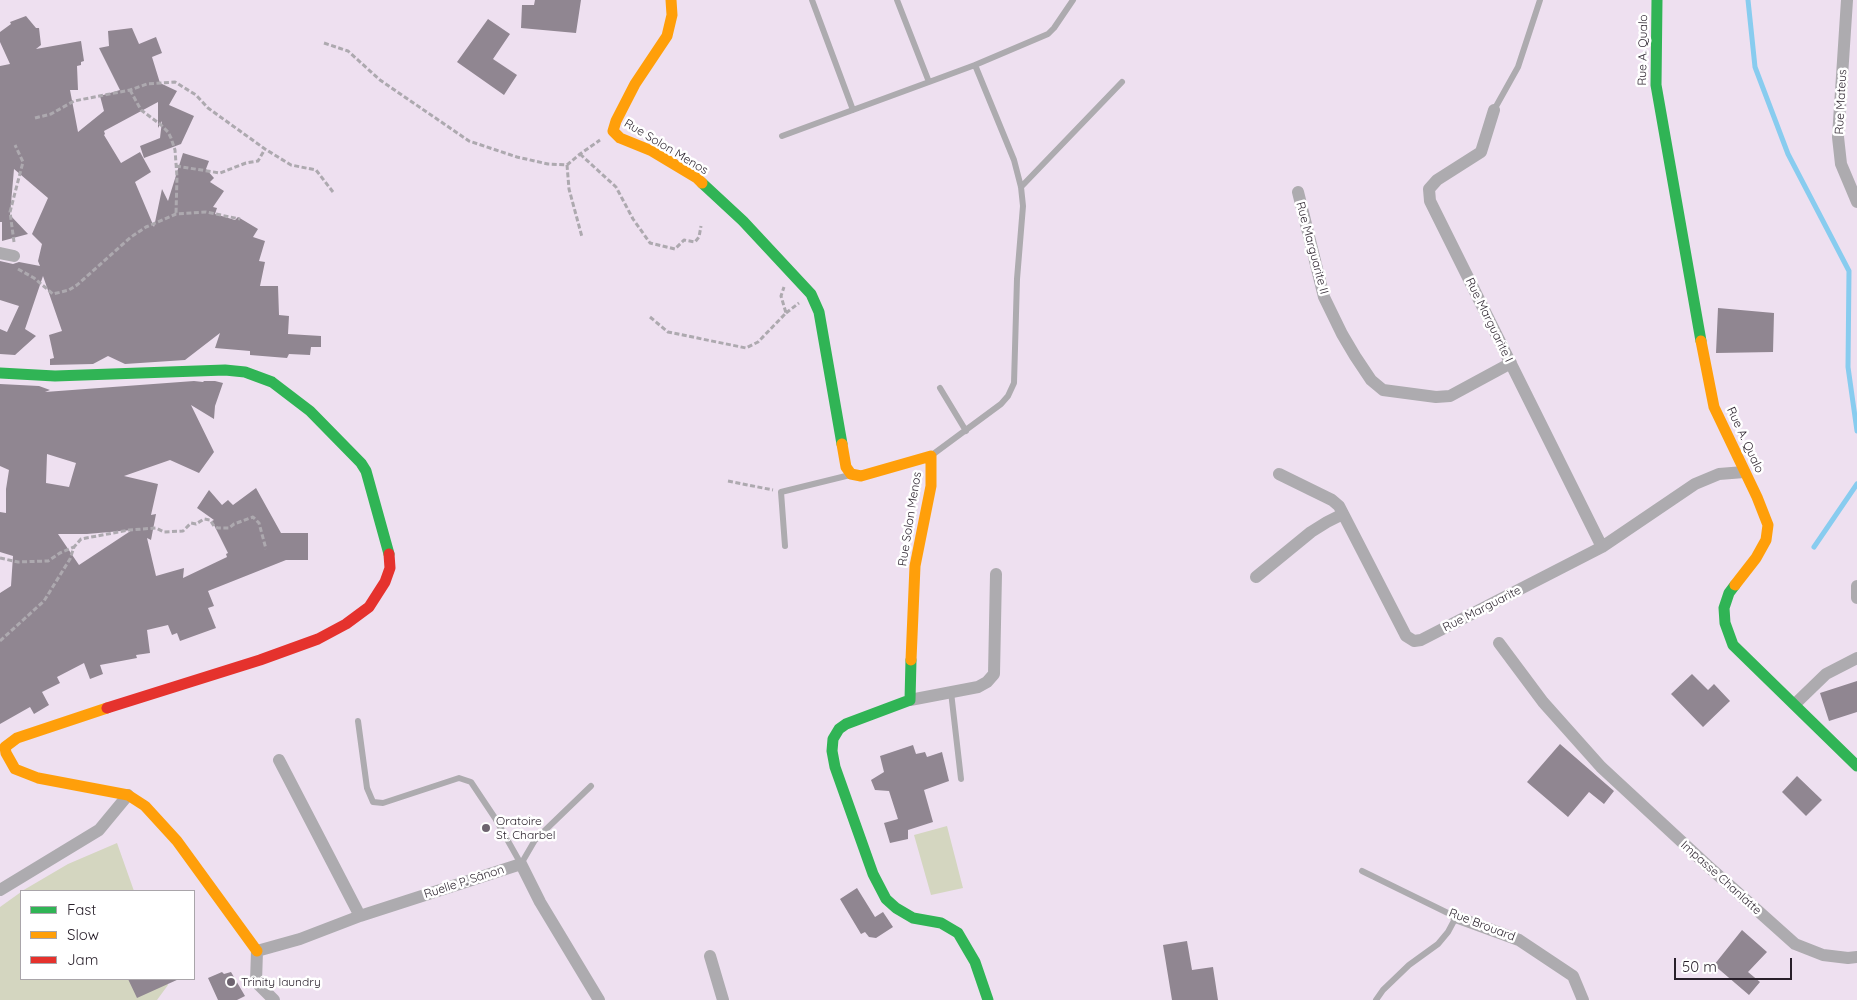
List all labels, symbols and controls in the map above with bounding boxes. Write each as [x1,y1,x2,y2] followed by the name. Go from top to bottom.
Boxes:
[1635,14,1651,86] street label: Rue A. Qualo
[1832,69,1850,135] street label: Rue Mateus
[621,116,711,178] street label: Rue Solon Menos
[1293,200,1331,296] street label: Rue Marguarite II
[1462,275,1516,365] street label: Rue Marguarite I
[1723,405,1767,475] street label: Rue A. Qualo
[895,471,925,567] street label: Rue Solon Menos
[1440,583,1524,635] street label: Rue Marguarite
[496,814,556,842] place label: Oratoire St. Charbel
[480,822,492,834] marker: Oratoire St. Charbel
[1678,838,1764,918] street label: Impasse Chanlatte
[422,862,506,902] street label: Ruelle P. Sânon
[20,890,195,980] legend
[67,900,96,919] text: Fast
[1447,906,1517,944] street label: Rue Brouard
[67,925,99,944] text: Slow
[1677,948,1794,980] scale bar
[67,950,98,969] text: Jam
[1682,957,1717,976] text: 50 m
[241,975,321,989] place label: Trinity laundry
[225,976,237,988] marker: Trinity laundry

